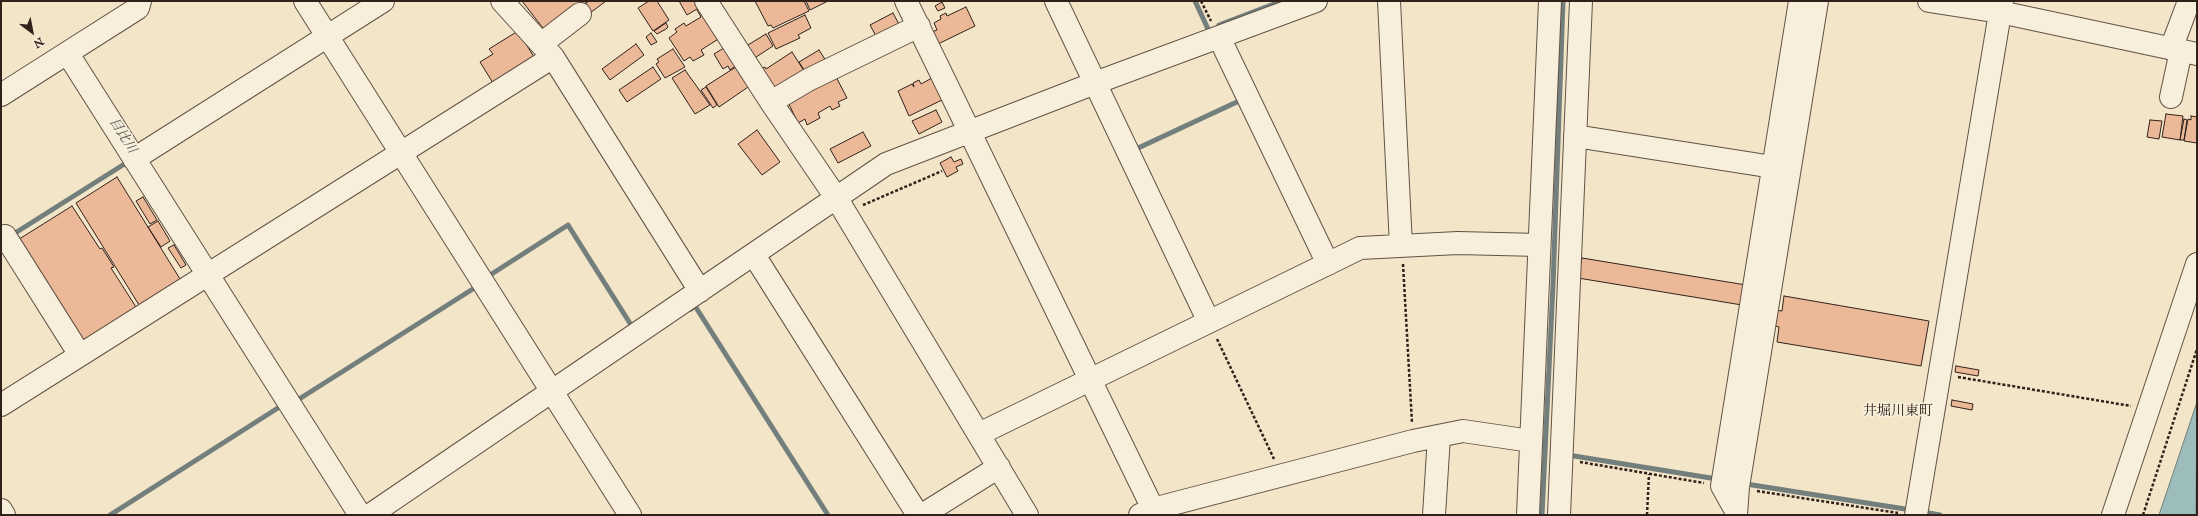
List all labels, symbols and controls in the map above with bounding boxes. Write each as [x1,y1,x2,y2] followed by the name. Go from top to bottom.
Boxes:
[12,12,52,52] north arrow
[31,34,46,51] text: N
[105,115,139,157] water label: 目比川
[1863,404,1933,420] district label: 井堀川東町

